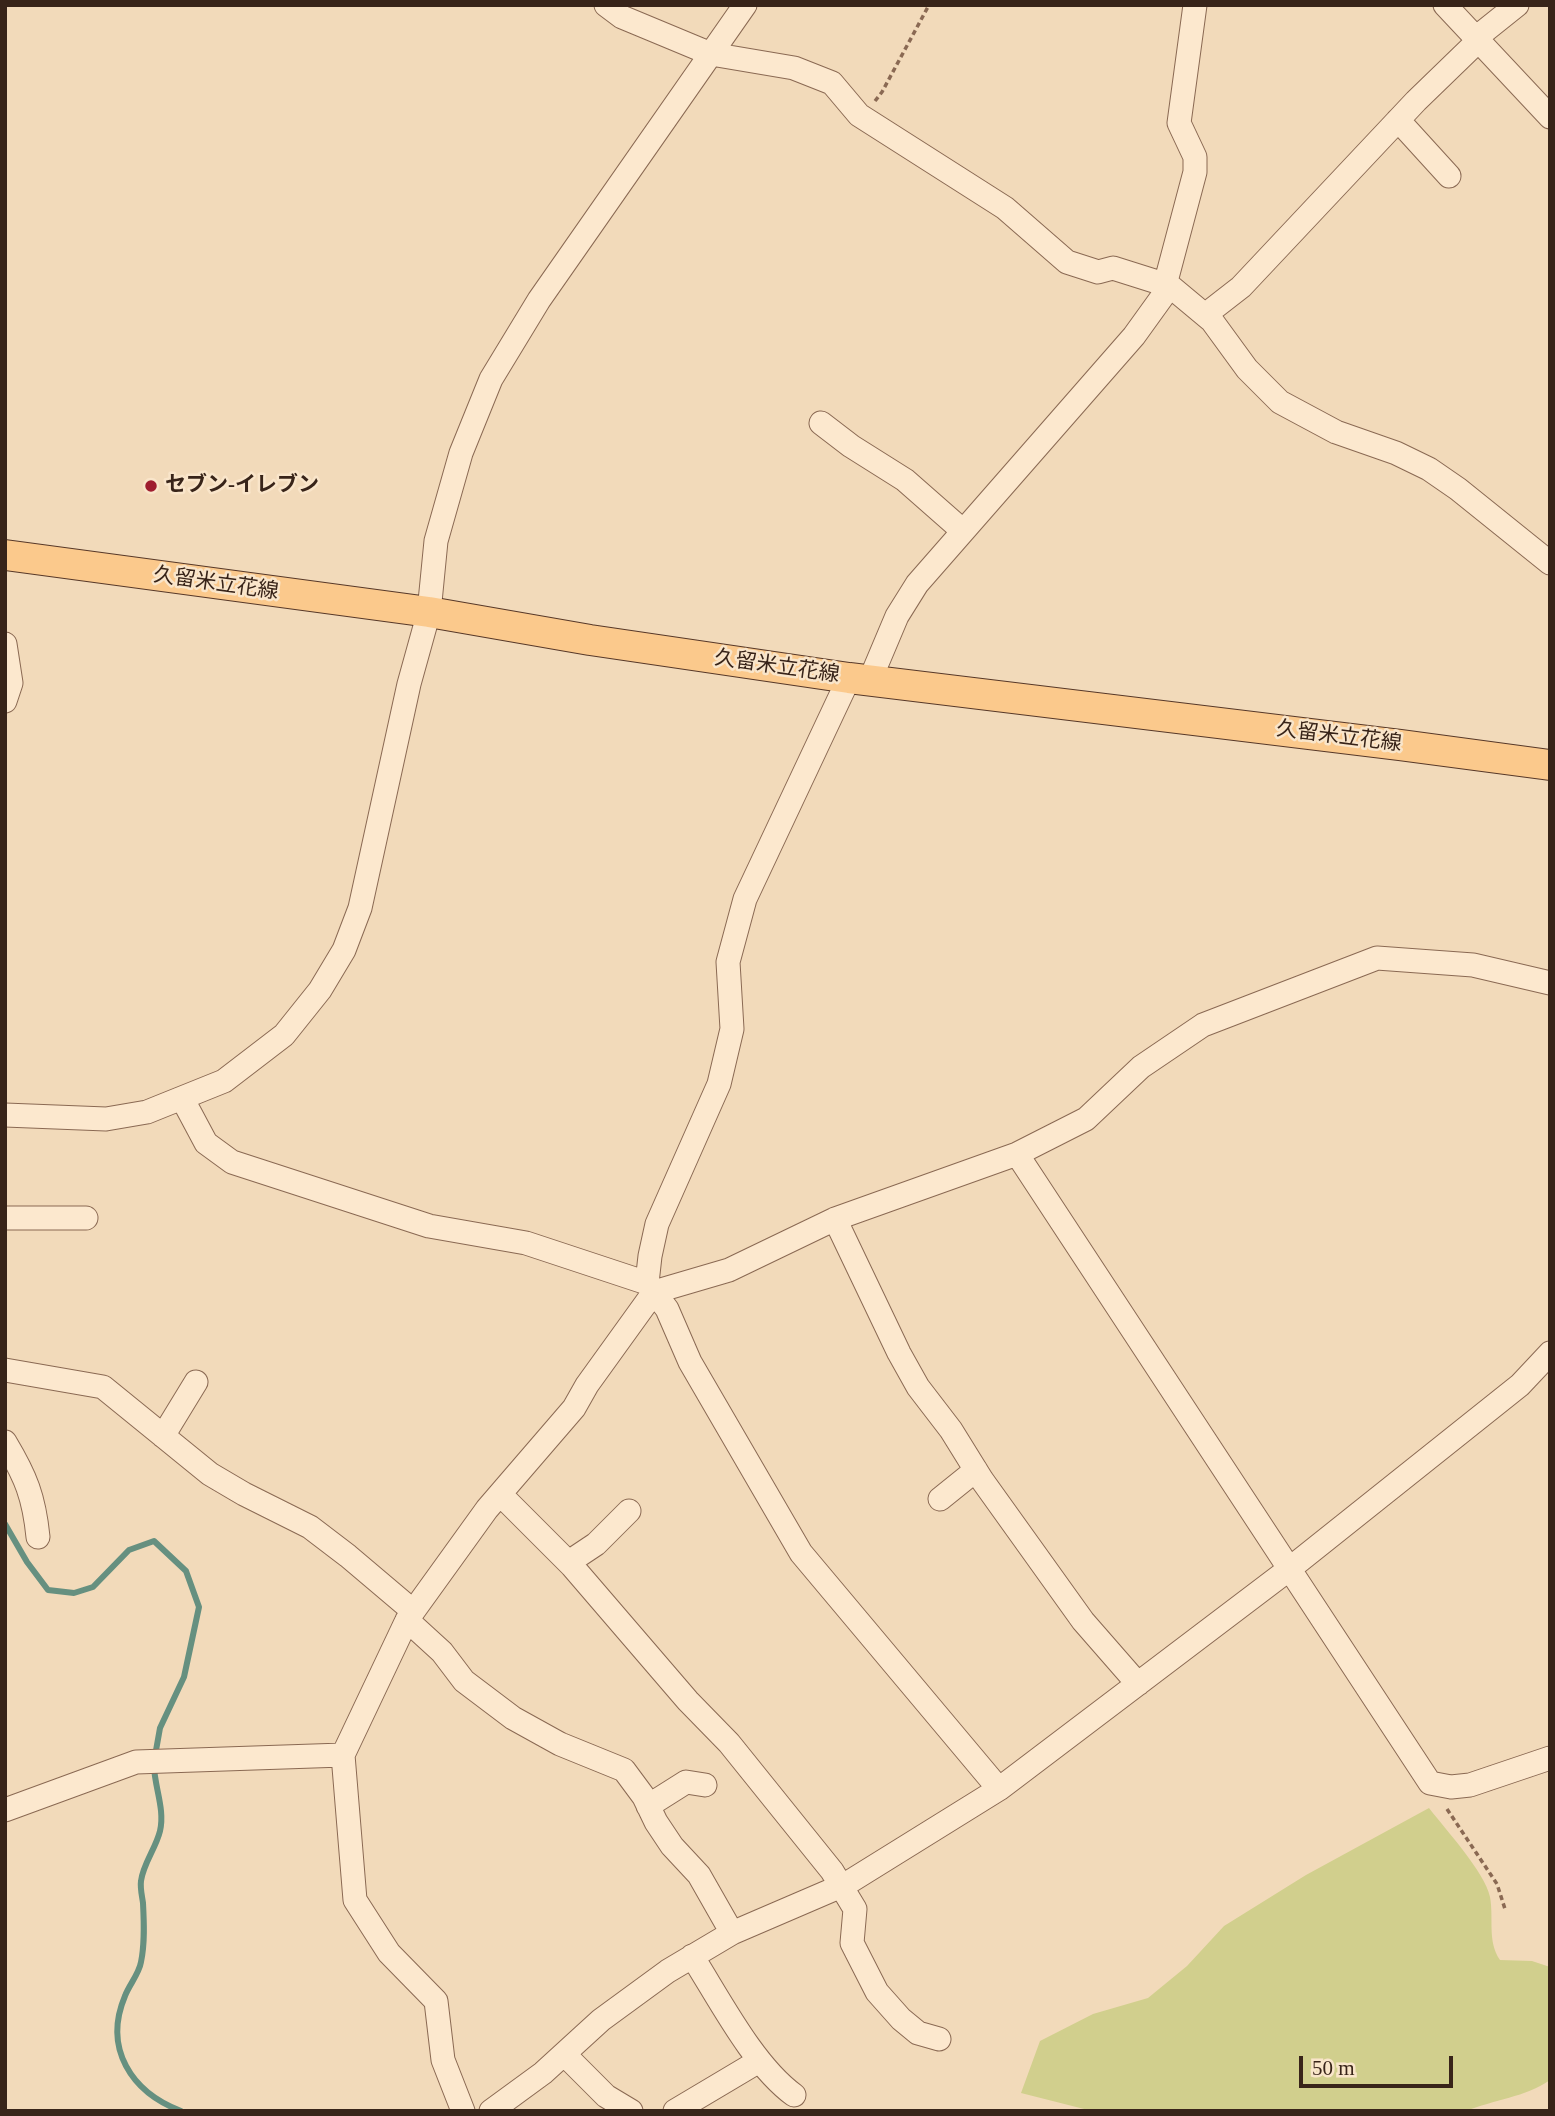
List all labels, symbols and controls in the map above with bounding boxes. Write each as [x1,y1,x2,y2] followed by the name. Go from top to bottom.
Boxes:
[165,473,319,499] place label: セブン-イレブン
[143,478,159,494] marker: セブン-イレブン
[152,563,280,605] street label: 久留米立花線
[713,646,841,688] street label: 久留米立花線
[1275,717,1403,757] street label: 久留米立花線
[1303,2042,1457,2086] scale bar
[1312,2056,1355,2080] text: 50 m

